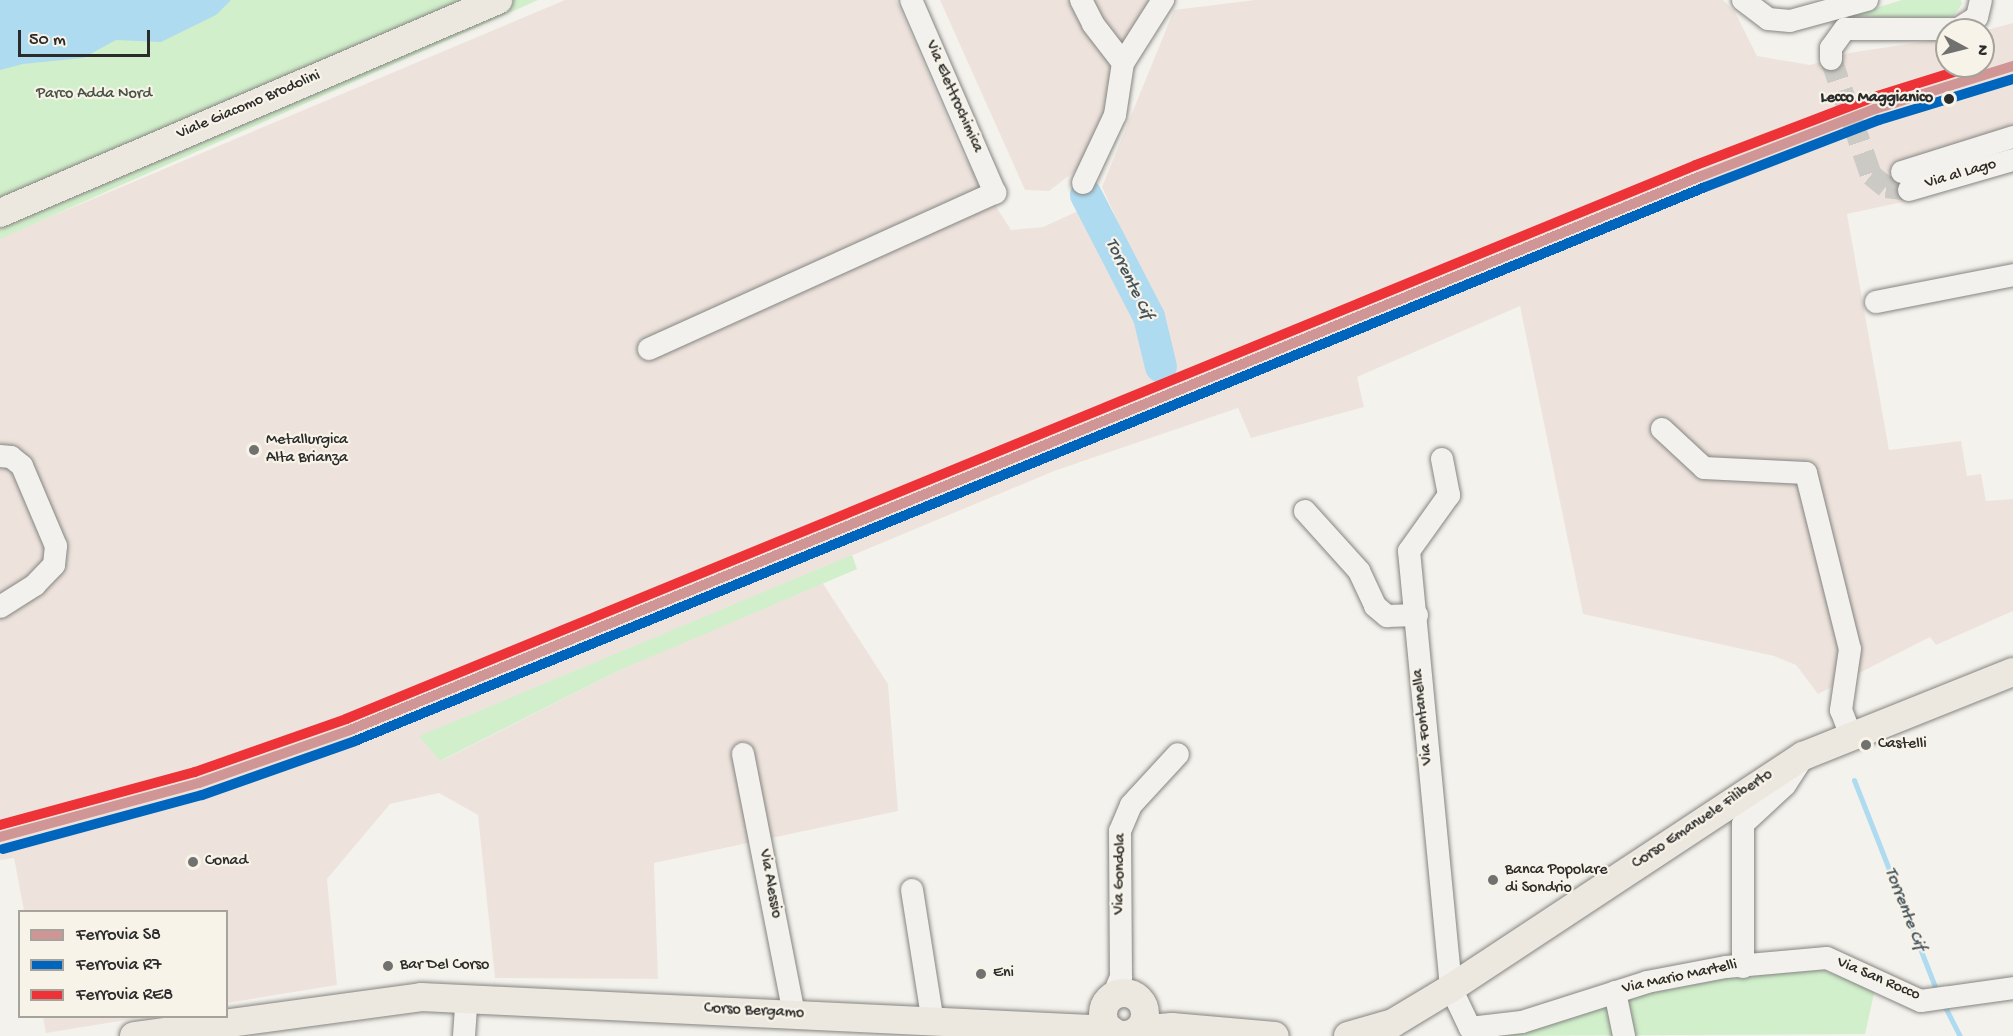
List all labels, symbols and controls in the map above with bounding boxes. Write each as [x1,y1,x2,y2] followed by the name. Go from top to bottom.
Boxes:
[21,18,153,56] scale bar
[1935,18,1995,78] north arrow
[29,30,66,51] text: 50 m
[920,38,986,156] street label: Via Elettrochimica
[1971,44,1991,56] text: N
[174,67,324,145] street label: Viale Giacomo Brodolini
[36,85,152,105] park label: Parco Adda Nord
[1938,88,1960,110] marker: Lecco Maggianico
[1821,89,1933,109] place label: Lecco Maggianico
[1923,156,1999,194] street label: Via al Lago
[1099,235,1157,323] water label: Torrente Cif
[266,431,348,469] place label: Metallurgica Alta Brianza
[247,443,261,457] marker: Metallurgica Alta Brianza
[1409,668,1439,766] street label: Via Fontanella
[1878,735,1927,755] place label: Castelli
[1859,738,1873,752] marker: Castelli
[1629,766,1777,874] street label: Corso Emanuele Filiberto
[1111,833,1131,915] street label: Via Gondola
[753,848,785,920] street label: Via Alessio
[205,852,248,872] place label: Conad
[186,855,200,869] marker: Conad
[1505,861,1607,899] place label: Banca Popolare di Sondrio
[1878,865,1930,953] water label: Torrente Cif
[1486,873,1500,887] marker: Banca Popolare di Sondrio
[18,910,228,1018] legend
[76,925,161,946] text: Ferrovia S8
[1833,954,1923,1006] street label: Via San Rocco
[76,955,161,976] text: Ferrovia R7
[400,956,489,976] place label: Bar Del Corso
[1621,956,1739,1000] street label: Via Mario Martelli
[381,959,395,973] marker: Bar Del Corso
[993,964,1014,984] place label: Eni
[974,967,988,981] marker: Eni
[76,985,173,1006] text: Ferrovia RE8
[703,1000,805,1024] street label: Corso Bergamo

